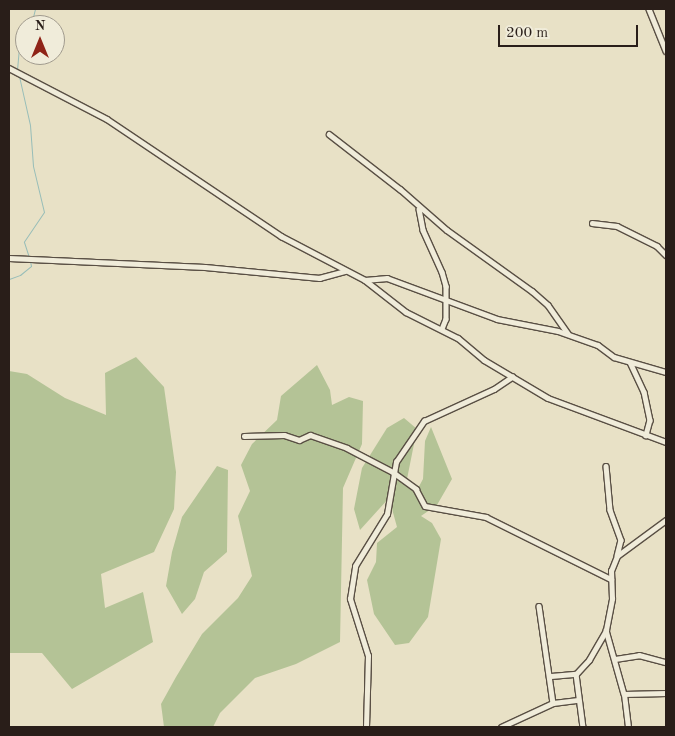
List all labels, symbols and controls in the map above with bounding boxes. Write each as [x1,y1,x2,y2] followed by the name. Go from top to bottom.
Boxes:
[15,15,65,65] north arrow
[500,15,640,47] scale bar
[35,19,45,33] text: N
[506,26,548,41] text: 200 m

